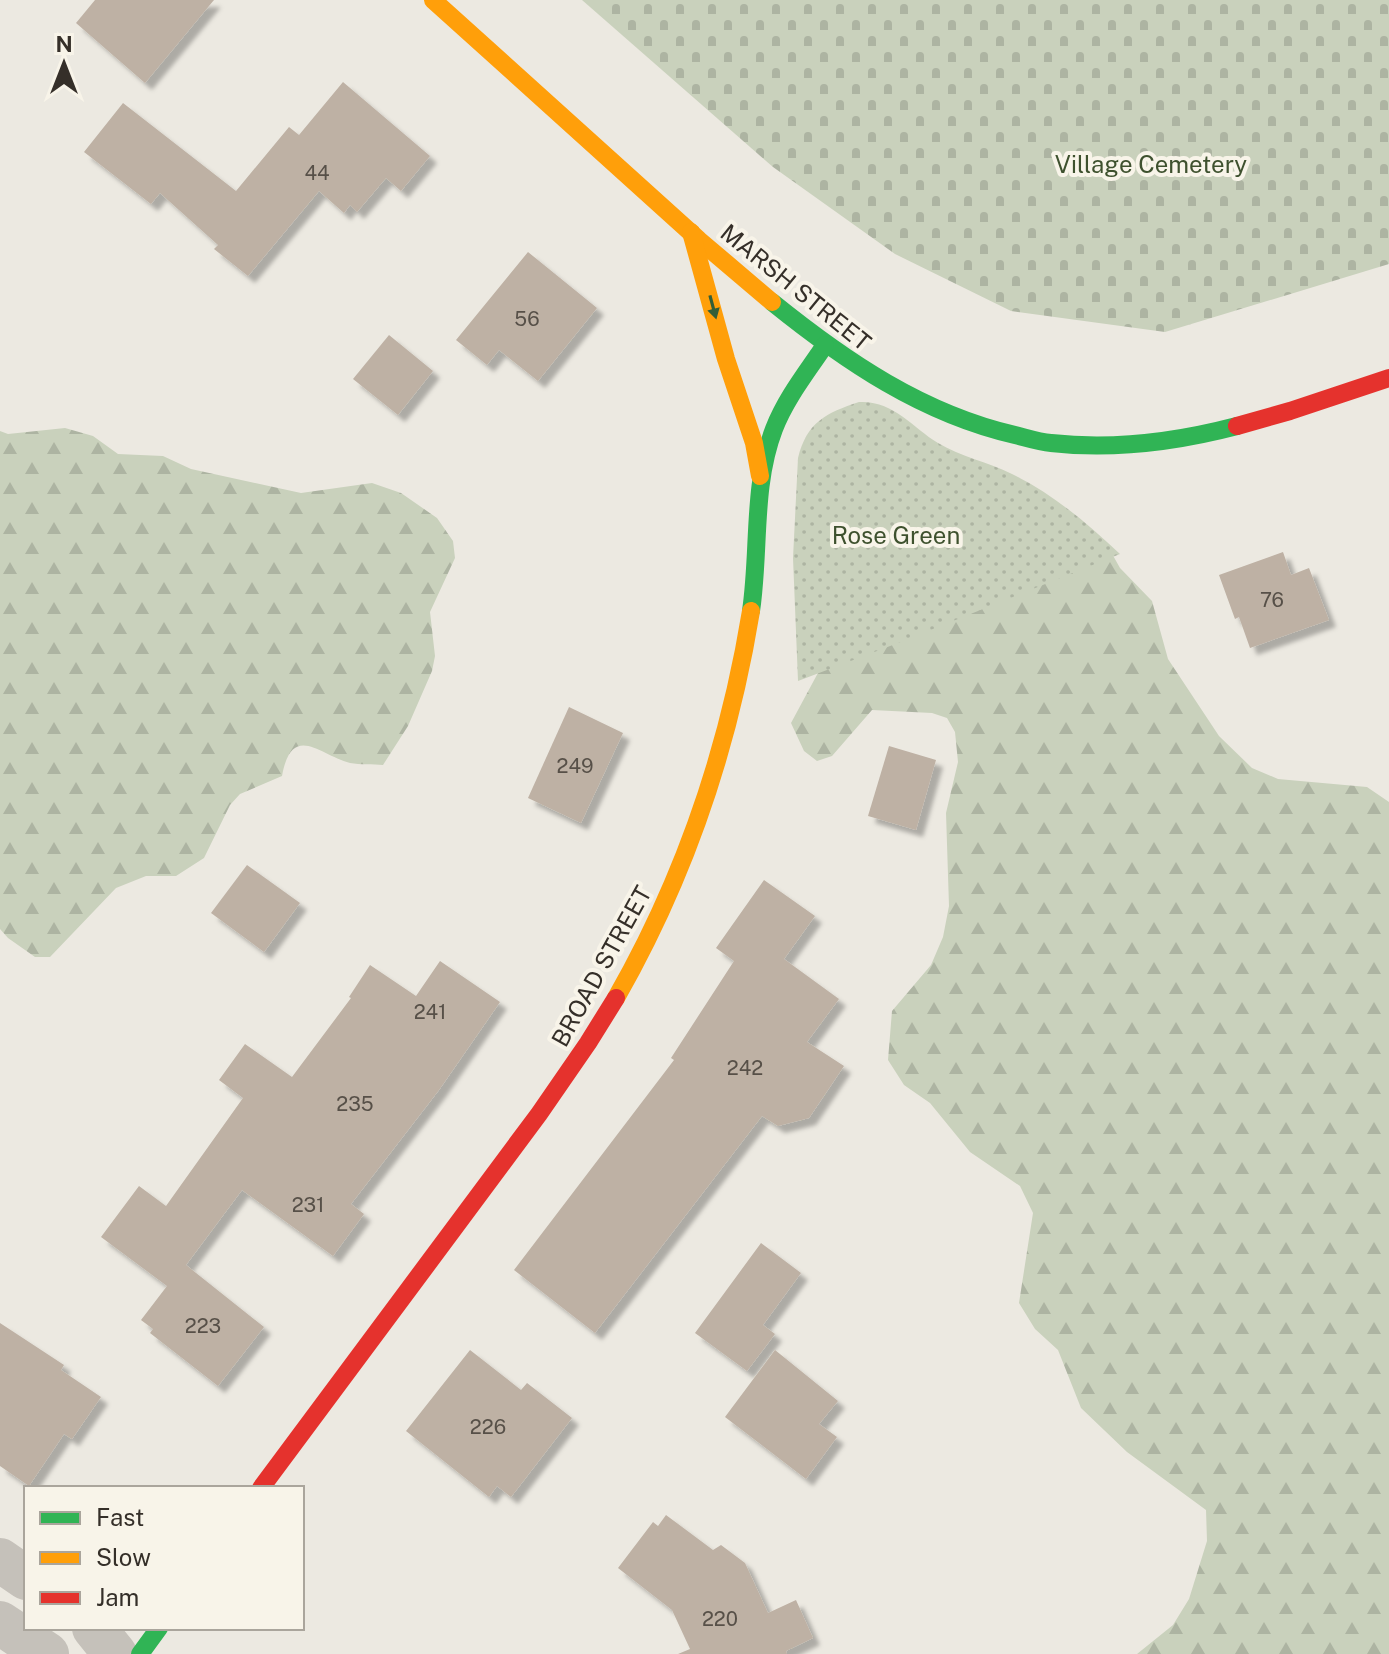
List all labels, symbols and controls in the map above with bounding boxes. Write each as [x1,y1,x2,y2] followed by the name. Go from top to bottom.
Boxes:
[24,24,104,104] north arrow
[55,31,73,57] text: N
[1055,150,1247,178] park label: Village Cemetery
[304,161,330,185] house number: 44
[715,218,877,356] street label: MARSH STREET
[707,295,719,320] one-way arrow
[514,307,540,331] house number: 56
[832,521,960,549] park label: Rose Green
[1260,588,1284,612] house number: 76
[557,754,593,778] house number: 249
[545,881,657,1051] street label: BROAD STREET
[414,1000,446,1024] house number: 241
[727,1056,763,1080] house number: 242
[336,1092,374,1116] house number: 235
[292,1193,324,1217] house number: 231
[185,1314,221,1338] house number: 223
[470,1415,506,1439] house number: 226
[24,1486,304,1630] legend
[96,1503,144,1531] text: Fast
[96,1543,151,1571] text: Slow
[96,1583,139,1611] text: Jam
[702,1607,738,1631] house number: 220

